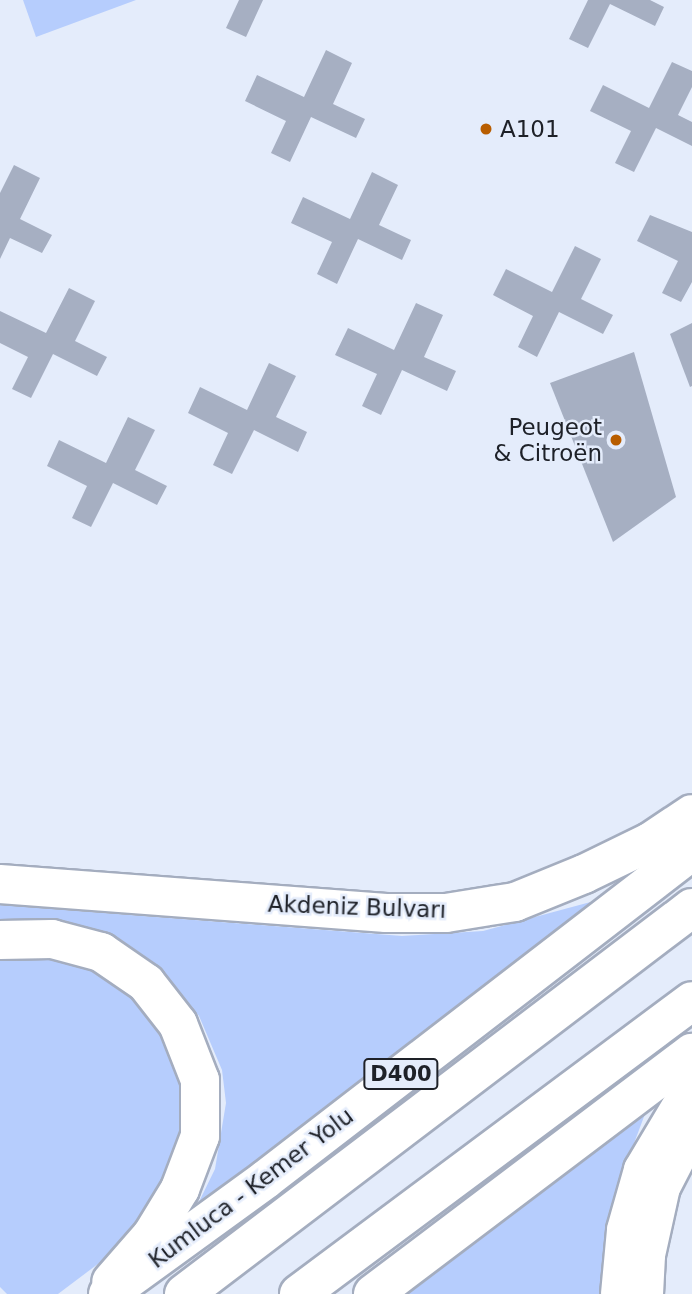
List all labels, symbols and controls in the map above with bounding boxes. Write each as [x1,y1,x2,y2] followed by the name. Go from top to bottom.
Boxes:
[500,115,560,143] place label: A101
[478,121,494,137] marker: A101
[494,413,602,467] place label: Peugeot & Citroën
[608,432,624,448] marker: Peugeot & Citroën
[267,890,447,924] street label: Akdeniz Bulvarı
[362,1056,440,1092] road number: D400
[143,1102,359,1274] street label: Kumluca - Kemer Yolu

